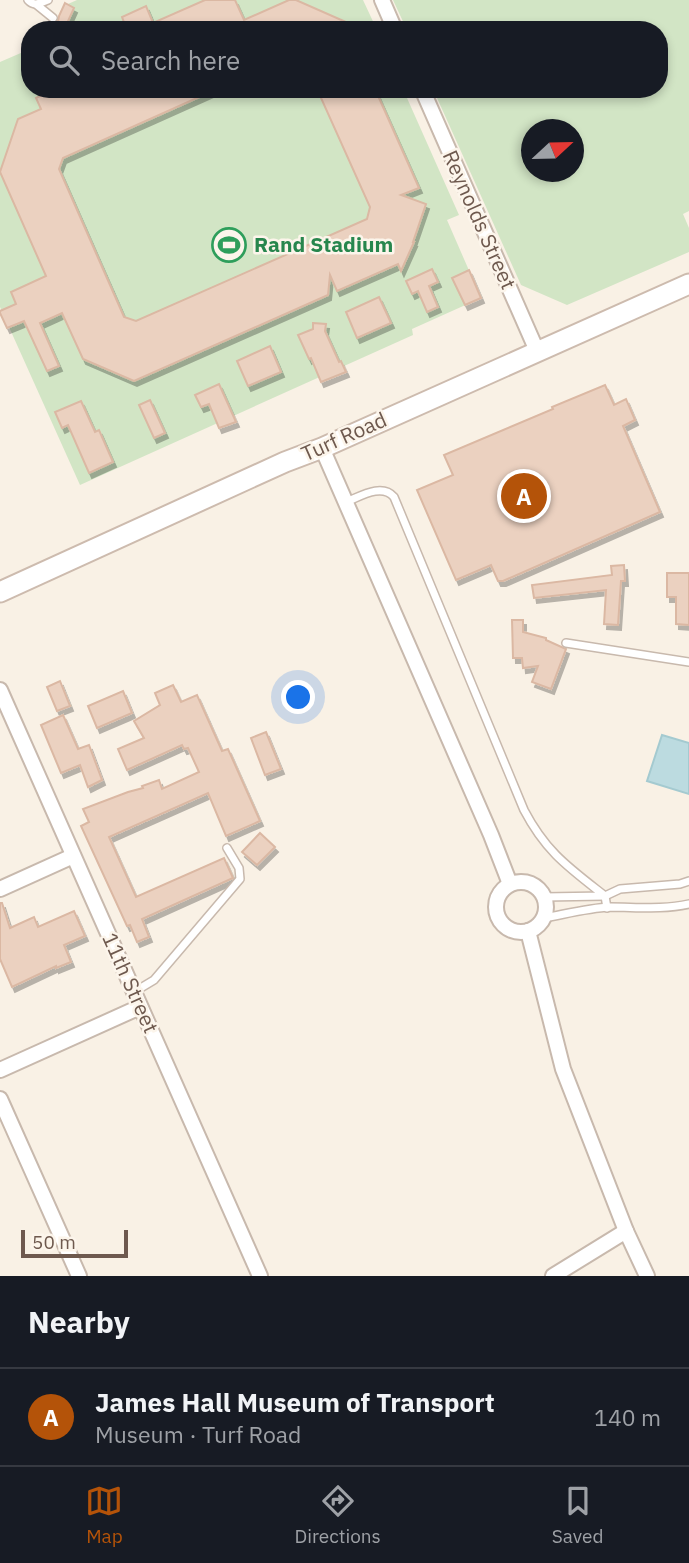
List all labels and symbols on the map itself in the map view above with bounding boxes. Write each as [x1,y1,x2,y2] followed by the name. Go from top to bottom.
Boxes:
[521,119,584,182] north arrow
[437,146,523,294] street label: Reynolds Street
[210,226,248,264] sports icon: Rand Stadium
[254,230,393,258] place label: Rand Stadium
[296,405,391,467] street label: Turf Road
[501,470,547,522] pin: A
[281,680,315,714] your location
[96,928,165,1037] street label: 11th Street
[21,1227,128,1259] scale bar

